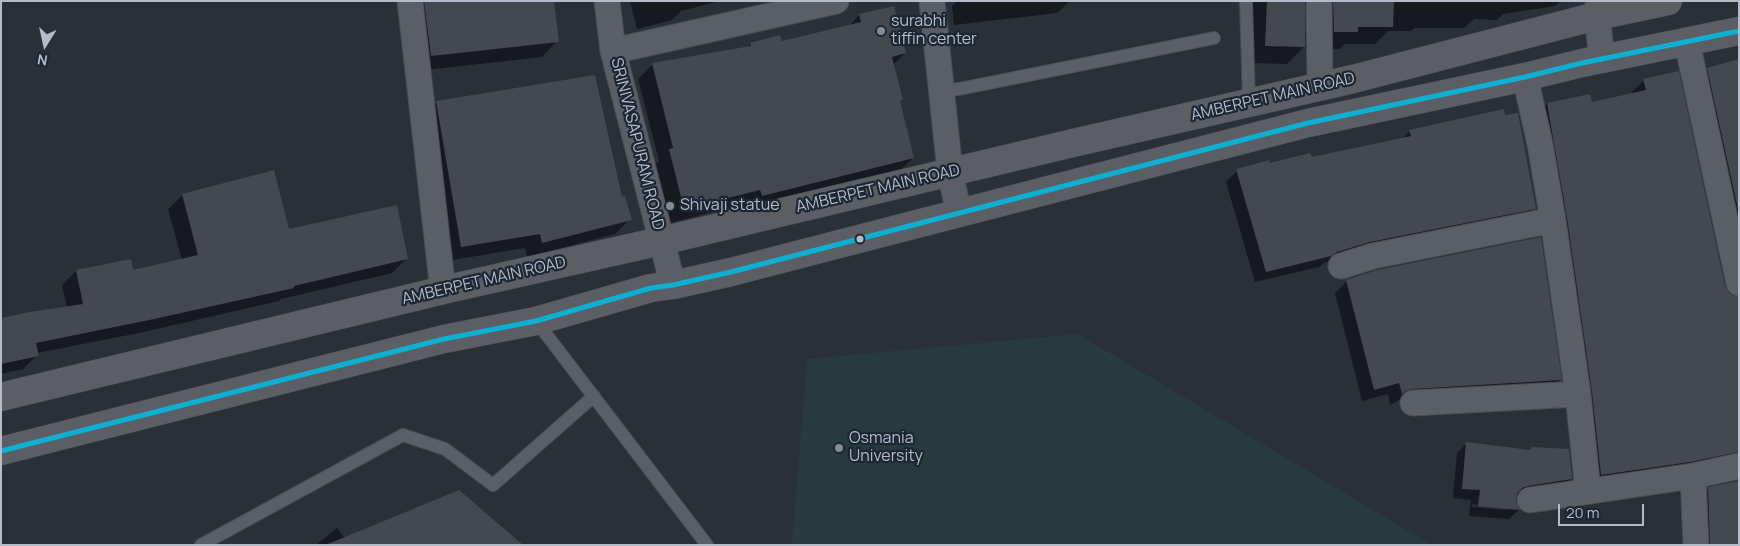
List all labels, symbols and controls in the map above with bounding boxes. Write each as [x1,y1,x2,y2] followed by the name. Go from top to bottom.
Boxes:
[891,12,977,50] place label: surabhi tiffin center
[20,20,70,70] north arrow
[875,25,887,37] marker: surabhi tiffin center
[36,50,49,70] text: N
[606,56,668,232] street label: SRINIVASAPURAM ROAD
[1189,69,1357,125] street label: AMBERPET MAIN ROAD
[794,161,962,217] street label: AMBERPET MAIN ROAD
[680,196,780,216] place label: Shivaji statue
[664,200,676,212] marker: Shivaji statue
[855,234,865,244] unlabelled marker
[400,253,568,309] street label: AMBERPET MAIN ROAD
[849,429,923,467] place label: Osmania University
[833,442,845,454] marker: Osmania University
[1560,494,1646,526] scale bar
[1566,502,1599,523] text: 20 m

